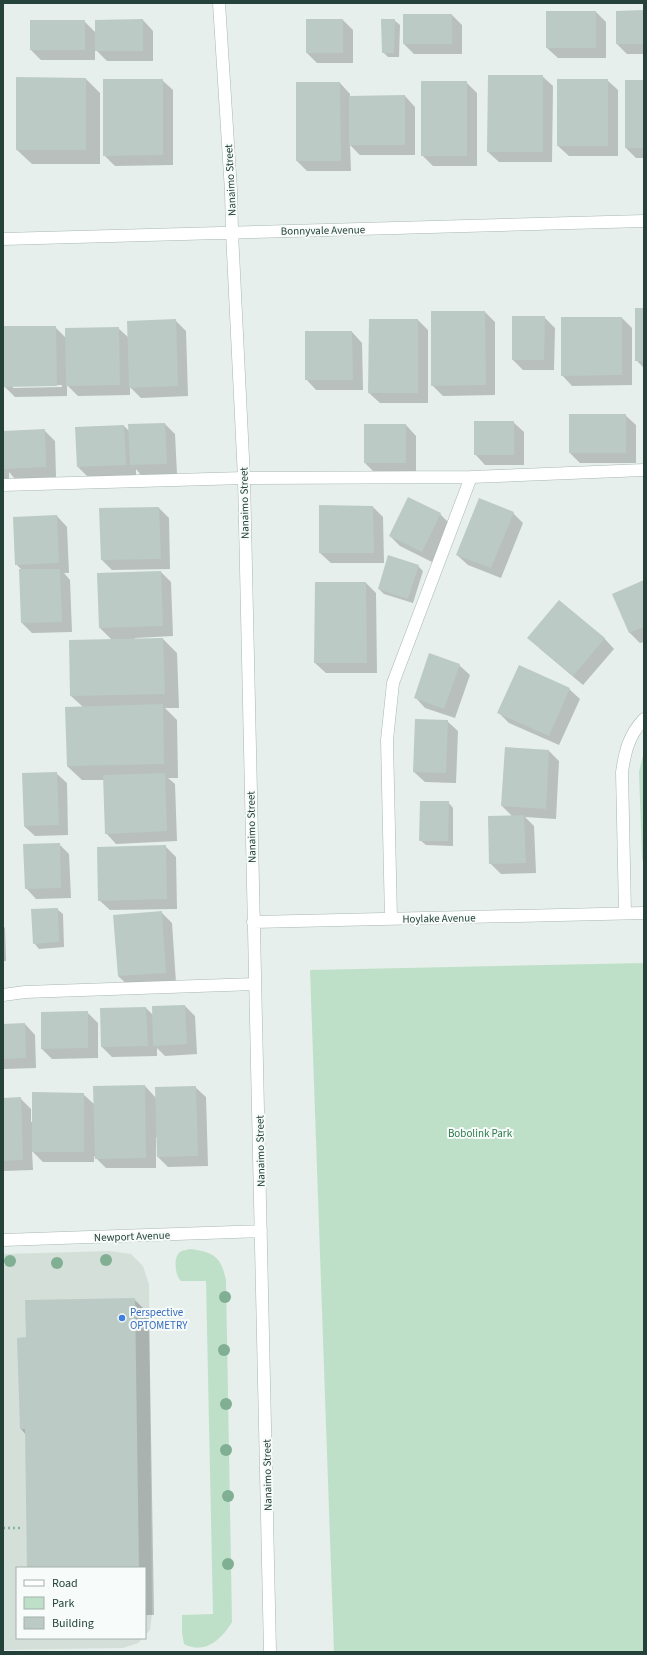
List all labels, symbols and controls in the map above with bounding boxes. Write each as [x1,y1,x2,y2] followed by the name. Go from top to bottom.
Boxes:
[221,143,240,216] street label: Nanaimo Street
[281,222,366,239] street label: Bonnyvale Avenue
[236,467,253,539] street label: Nanaimo Street
[243,791,260,863] street label: Nanaimo Street
[402,910,476,927] street label: Hoylake Avenue
[252,1115,269,1187] street label: Nanaimo Street
[448,1126,513,1141] park label: Bobolink Park
[94,1228,171,1245] street label: Newport Avenue
[130,1305,188,1333] place label: Perspective OPTOMETRY
[117,1313,127,1323] marker: Perspective OPTOMETRY
[259,1439,276,1511] street label: Nanaimo Street
[16,1567,146,1639] legend
[52,1575,78,1592] text: Road
[52,1595,74,1612] text: Park
[52,1615,94,1632] text: Building

